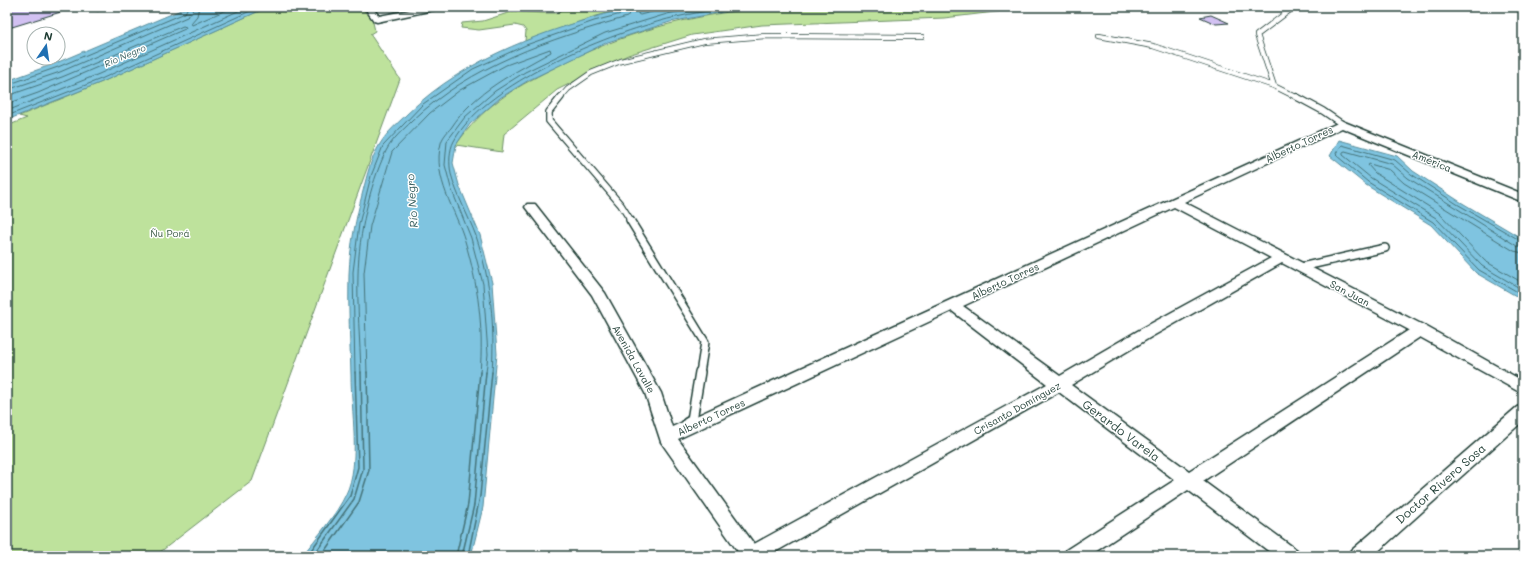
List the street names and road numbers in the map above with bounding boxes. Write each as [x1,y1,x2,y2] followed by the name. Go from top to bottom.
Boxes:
[1263,122,1335,166] street label: Alberto Torres
[1410,147,1454,175] street label: América
[969,259,1041,303] street label: Alberto Torres
[1328,277,1372,309] street label: San Juan
[609,322,659,396] street label: Avenida Lavalle
[971,378,1064,438] street label: Crisanto Domínguez
[675,395,747,439] street label: Alberto Torres
[1079,396,1164,465] street label: Gerardo Varela
[1392,440,1489,527] street label: Doctor Rivero Sosa

